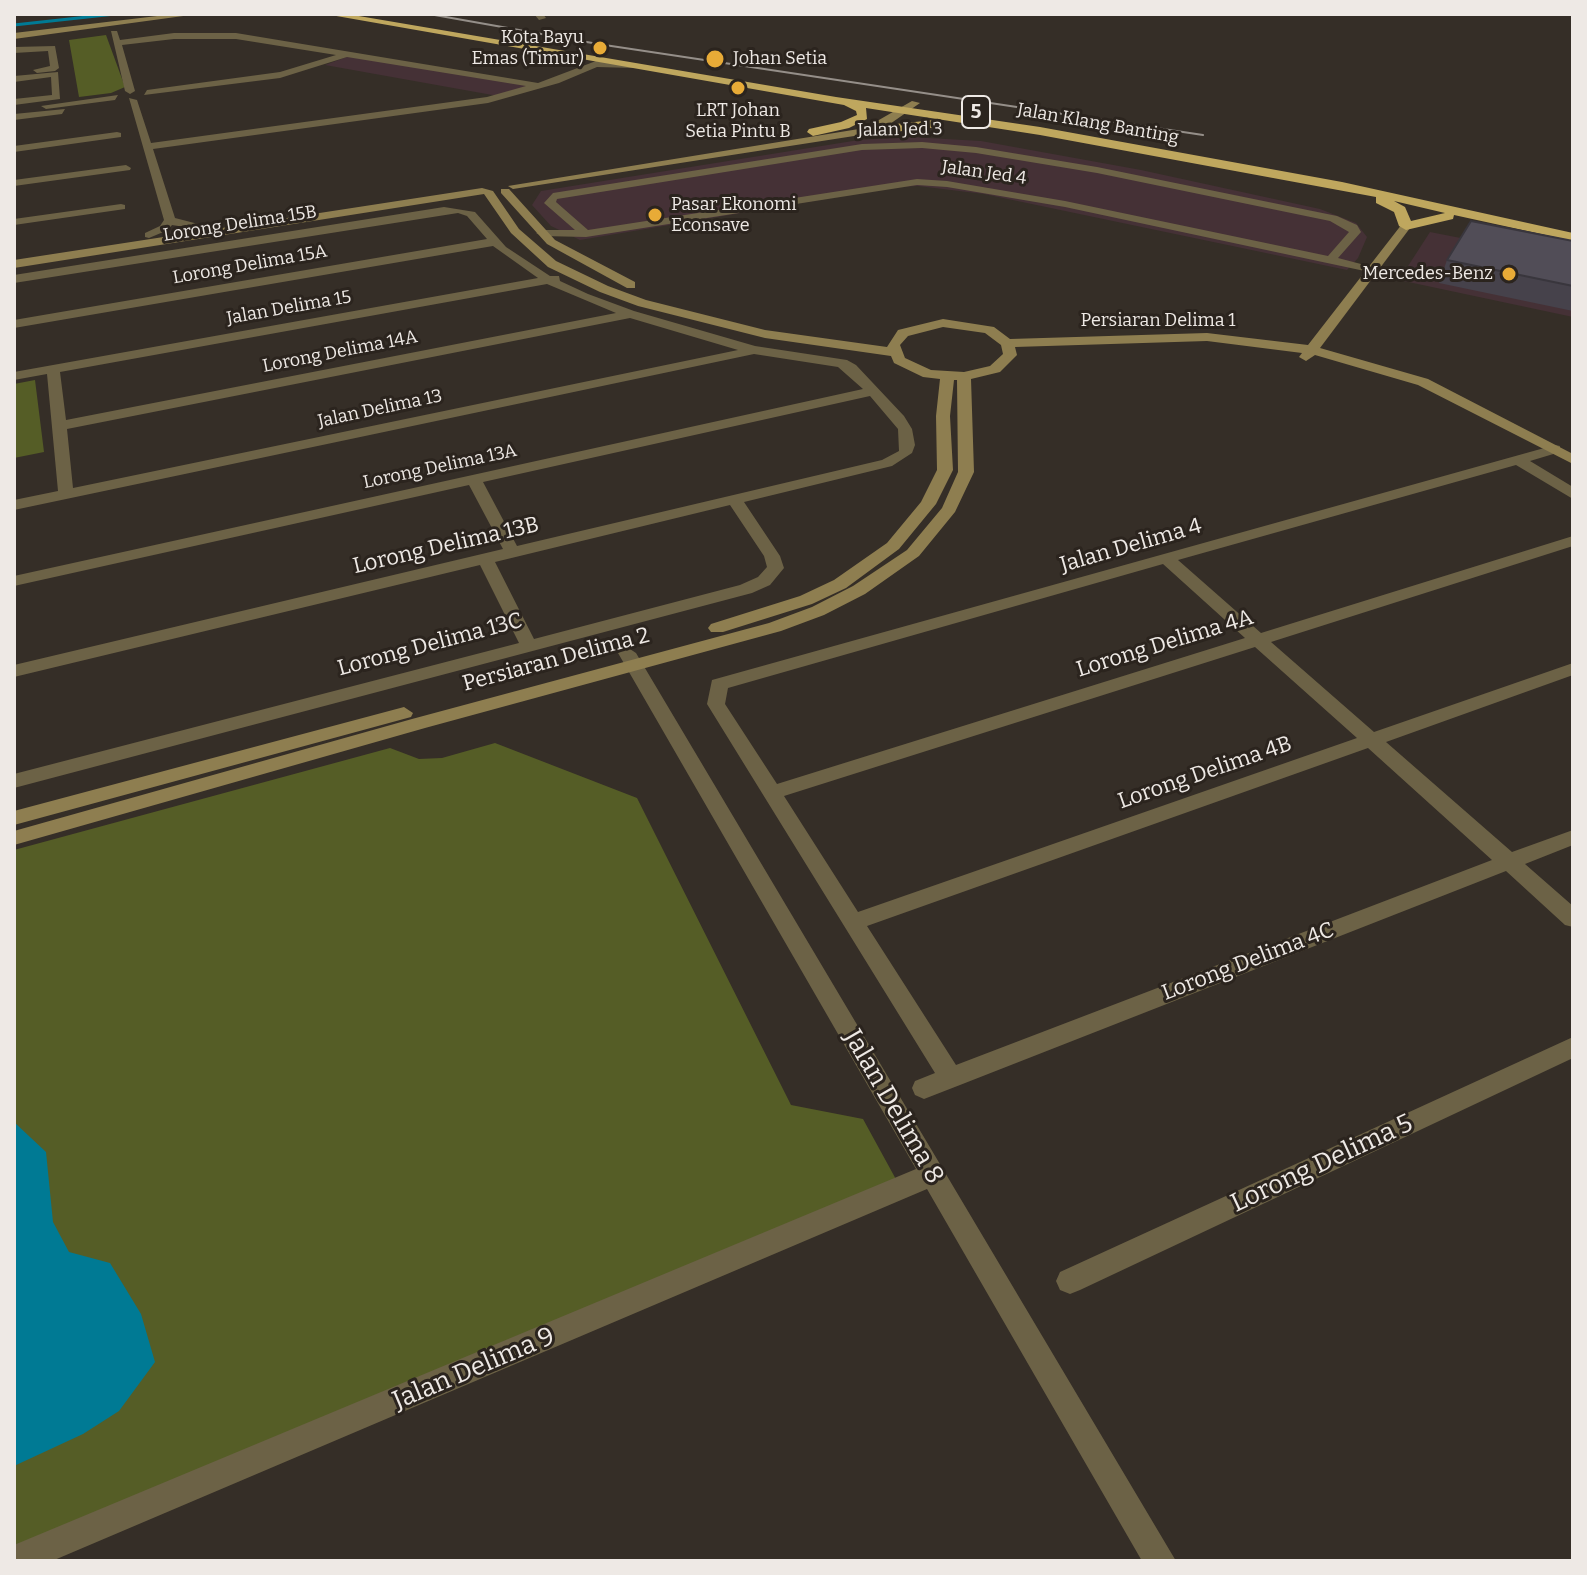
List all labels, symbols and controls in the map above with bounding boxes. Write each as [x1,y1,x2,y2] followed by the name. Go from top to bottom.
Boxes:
[472,27,584,70] place label: Kota Bayu Emas (Timur)
[591,39,609,57] marker: Kota Bayu Emas (Timur)
[704,48,726,70] marker: Johan Setia
[733,48,827,70] place label: Johan Setia
[729,79,747,97] marker: LRT Johan Setia Pintu B
[962,96,990,128] road number: 5
[1016,99,1180,149] street label: Jalan Klang Banting
[685,100,791,142] place label: LRT Johan Setia Pintu B
[857,118,943,142] street label: Jalan Jed 3
[940,156,1028,190] street label: Jalan Jed 4
[671,194,797,236] place label: Pasar Ekonomi Econsave
[162,201,318,247] street label: Lorong Delima 15B
[646,206,664,224] marker: Pasar Ekonomi Econsave
[171,241,329,289] street label: Lorong Delima 15A
[1362,263,1493,285] place label: Mercedes-Benz
[1500,265,1518,283] marker: Mercedes-Benz
[225,286,353,330] street label: Jalan Delima 15
[1081,310,1235,332] street label: Persiaran Delima 1
[261,326,419,378] street label: Lorong Delima 14A
[316,385,444,433] street label: Jalan Delima 13
[361,440,519,494] street label: Lorong Delima 13A
[350,512,542,580] street label: Lorong Delima 13B
[1057,513,1205,579] street label: Jalan Delima 4
[1073,605,1257,683] street label: Lorong Delima 4A
[335,608,525,682] street label: Lorong Delima 13C
[460,622,652,698] street label: Persiaran Delima 2
[1115,731,1295,815] street label: Lorong Delima 4B
[1158,917,1338,1007] street label: Lorong Delima 4C
[836,1024,950,1190] street label: Jalan Delima 8
[1226,1108,1418,1220] street label: Lorong Delima 5
[388,1321,560,1417] street label: Jalan Delima 9

